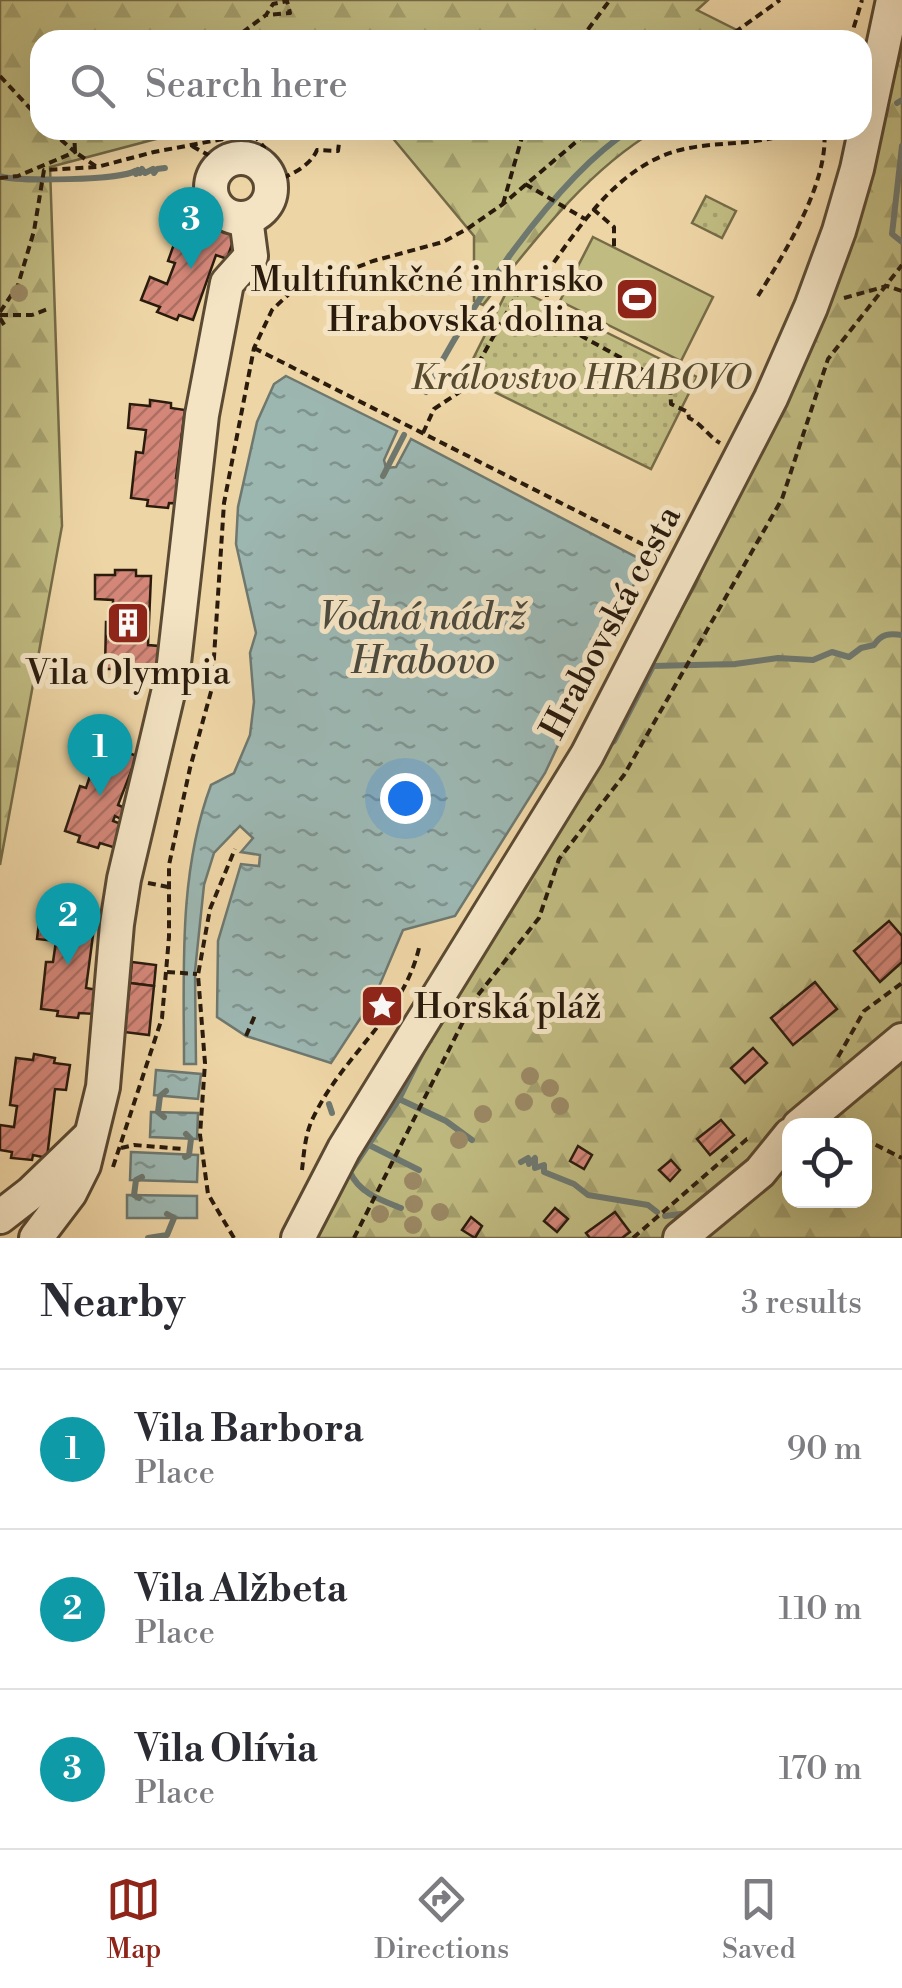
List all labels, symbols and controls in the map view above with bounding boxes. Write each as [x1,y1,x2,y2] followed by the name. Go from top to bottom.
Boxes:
[30,30,872,140] search box
[65,58,120,113] icon: search
[145,62,348,109] text: Search here
[158,186,224,269] pin: 3
[251,259,604,342] place label: Multifunkčné inhrisko Hrabovská dolina
[614,276,660,322] sports icon: Multifunkčné inhrisko Hrabovská dolina
[411,357,752,400] park label: Královstvo HRABOVO
[532,498,691,747] street label: Hrabovská cesta
[319,594,529,685] water label: Vodná nádrž Hrabovo
[105,600,151,646] building icon: Vila Olympia
[25,652,231,695] place label: Vila Olympia
[68,714,132,796] pin: 1
[380,773,431,824] your location
[36,882,100,965] pin: 2
[359,983,405,1029] place icon: Horská pláž
[414,986,602,1029] place label: Horská pláž
[782,1118,872,1208] map controls
[782,1118,872,1208] button: locate
[40,1277,185,1330] text: Nearby
[741,1283,862,1323] text: 3 results
[135,1406,364,1453] text: Vila Barbora
[65,1429,80,1469] text: 1
[787,1429,862,1469] text: 90 m
[135,1453,215,1493] text: Place
[135,1566,347,1613] text: Vila Alžbeta
[62,1589,83,1629] text: 2
[779,1589,862,1629] text: 110 m
[135,1613,215,1653] text: Place
[135,1726,317,1773] text: Vila Olívia
[63,1749,82,1789] text: 3
[779,1749,862,1789] text: 170 m
[135,1773,215,1813] text: Place
[106,1872,161,1967] tab: Map
[374,1872,509,1967] tab: Directions
[722,1872,796,1967] tab: Saved

